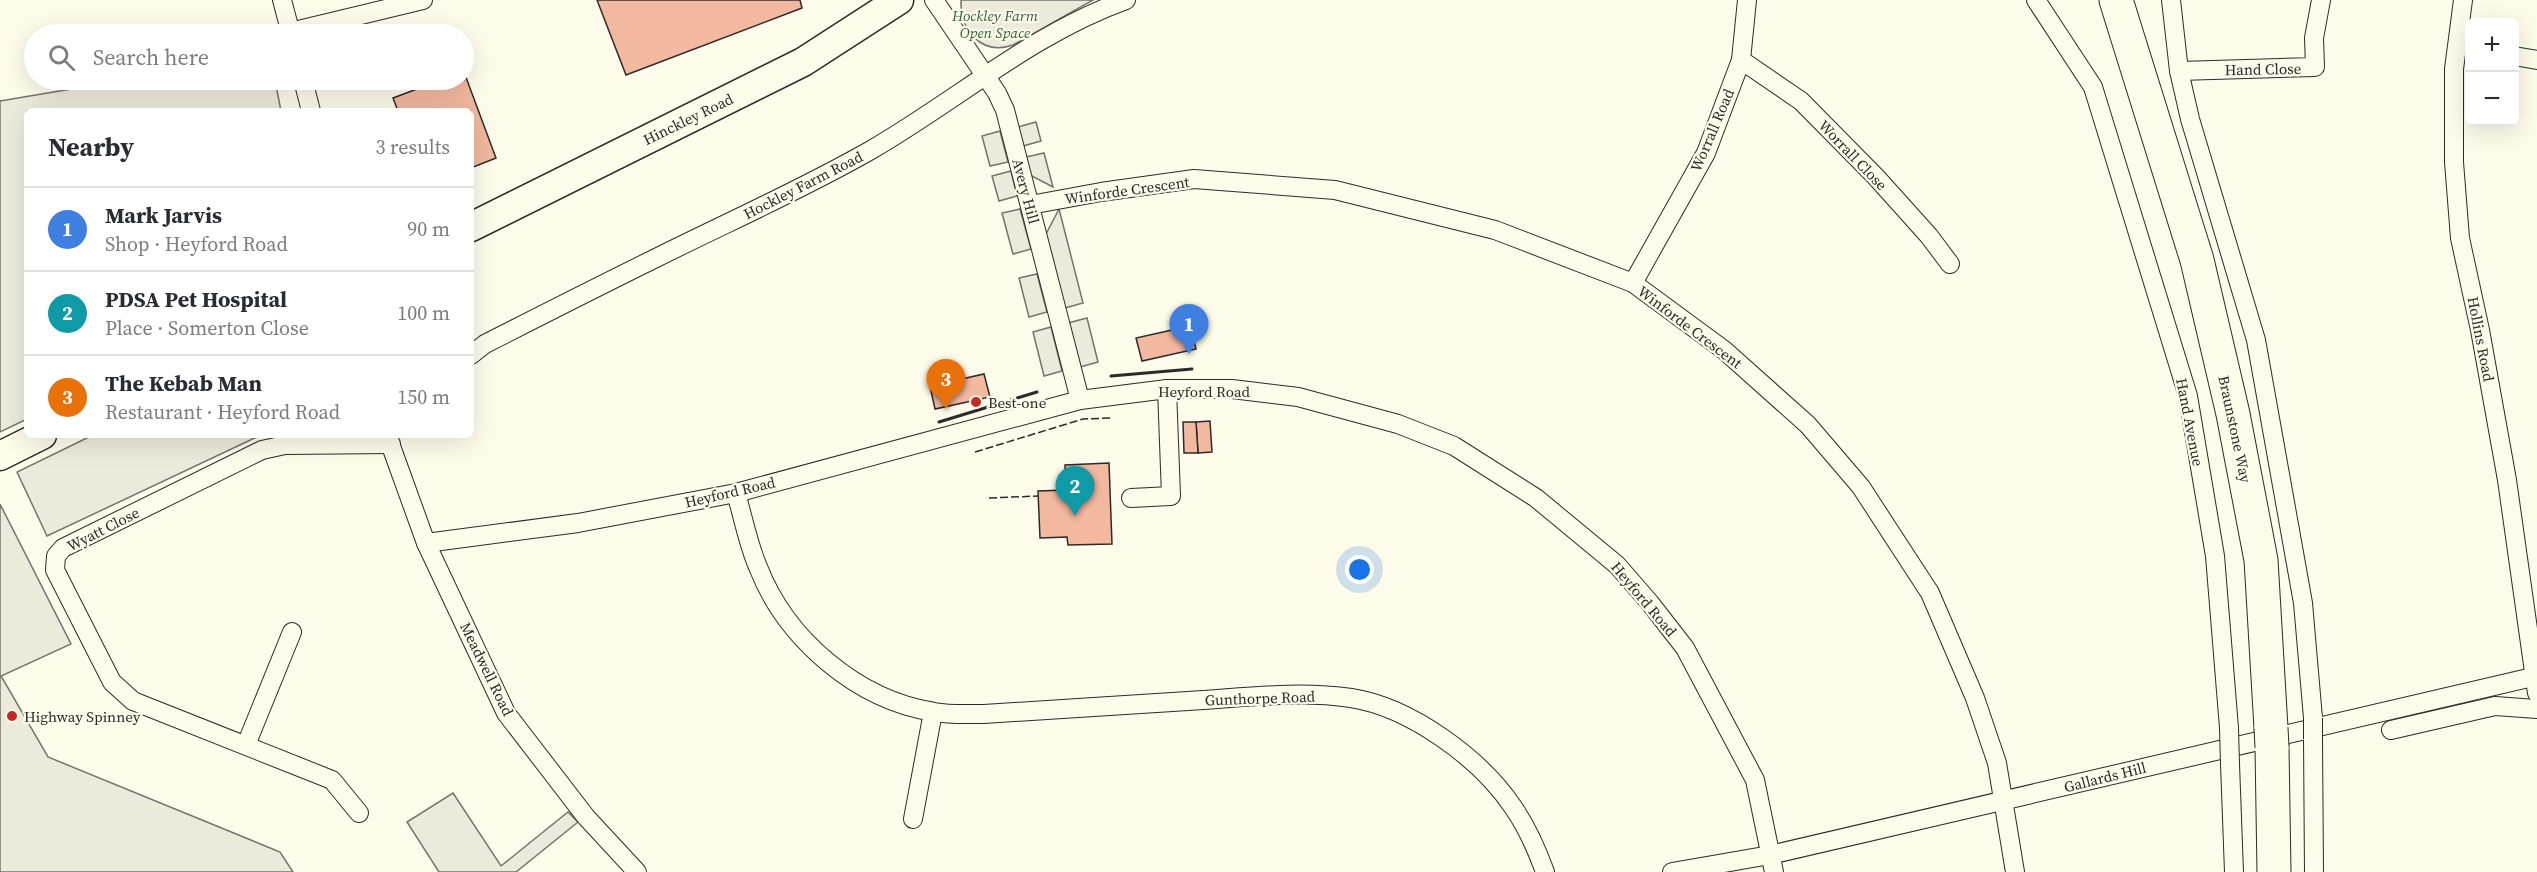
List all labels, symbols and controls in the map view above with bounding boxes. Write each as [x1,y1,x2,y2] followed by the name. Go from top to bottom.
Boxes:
[951,5,1039,43] park label: Hockley Farm Open Space
[2465,18,2519,126] map controls
[2465,18,2519,72] button: +
[24,24,474,90] search box
[45,41,78,74] icon: search
[93,42,209,72] text: Search here
[2225,58,2302,80] street label: Hand Close
[2465,72,2519,126] button: −
[1685,85,1739,175] street label: Worrall Road
[639,88,737,150] street label: Hinckley Road
[1814,115,1892,195] street label: Worrall Close
[48,129,134,165] text: Nearby
[375,133,450,161] text: 3 results
[740,146,867,224] street label: Hockley Farm Road
[1007,156,1045,227] street label: Avery Hill
[1063,171,1191,209] street label: Winforde Crescent
[105,200,222,230] text: Mark Jarvis
[62,215,73,243] text: 1
[407,215,450,243] text: 90 m
[105,230,288,258] text: Shop · Heyford Road
[1634,281,1747,373] street label: Winforde Crescent
[105,284,287,314] text: PDSA Pet Hospital
[2462,295,2500,384] street label: Hollins Road
[62,299,73,327] text: 2
[397,299,450,327] text: 100 m
[1170,304,1208,354] pin: 1
[105,314,309,342] text: Place · Somerton Close
[926,360,966,409] pin: 3
[105,368,262,398] text: The Kebab Man
[2213,373,2257,485] street label: Braunstone Way
[2171,376,2209,468] street label: Hand Avenue
[1158,381,1251,402] street label: Heyford Road
[62,383,73,411] text: 3
[397,383,450,411] text: 150 m
[988,392,1047,413] place label: Best-one
[969,395,983,409] marker: Best-one
[105,398,340,426] text: Restaurant · Heyford Road
[1056,466,1094,516] pin: 2
[683,471,778,513] street label: Heyford Road
[63,502,143,556] street label: Wyatt Close
[1345,555,1374,584] your location
[1606,557,1682,641] street label: Heyford Road
[455,619,519,720] street label: Meadwell Road
[1204,686,1316,710] street label: Gunthorpe Road
[24,706,141,727] place label: Highway Spinney
[5,709,19,723] marker: Highway Spinney
[2062,757,2149,797] street label: Gallards Hill

